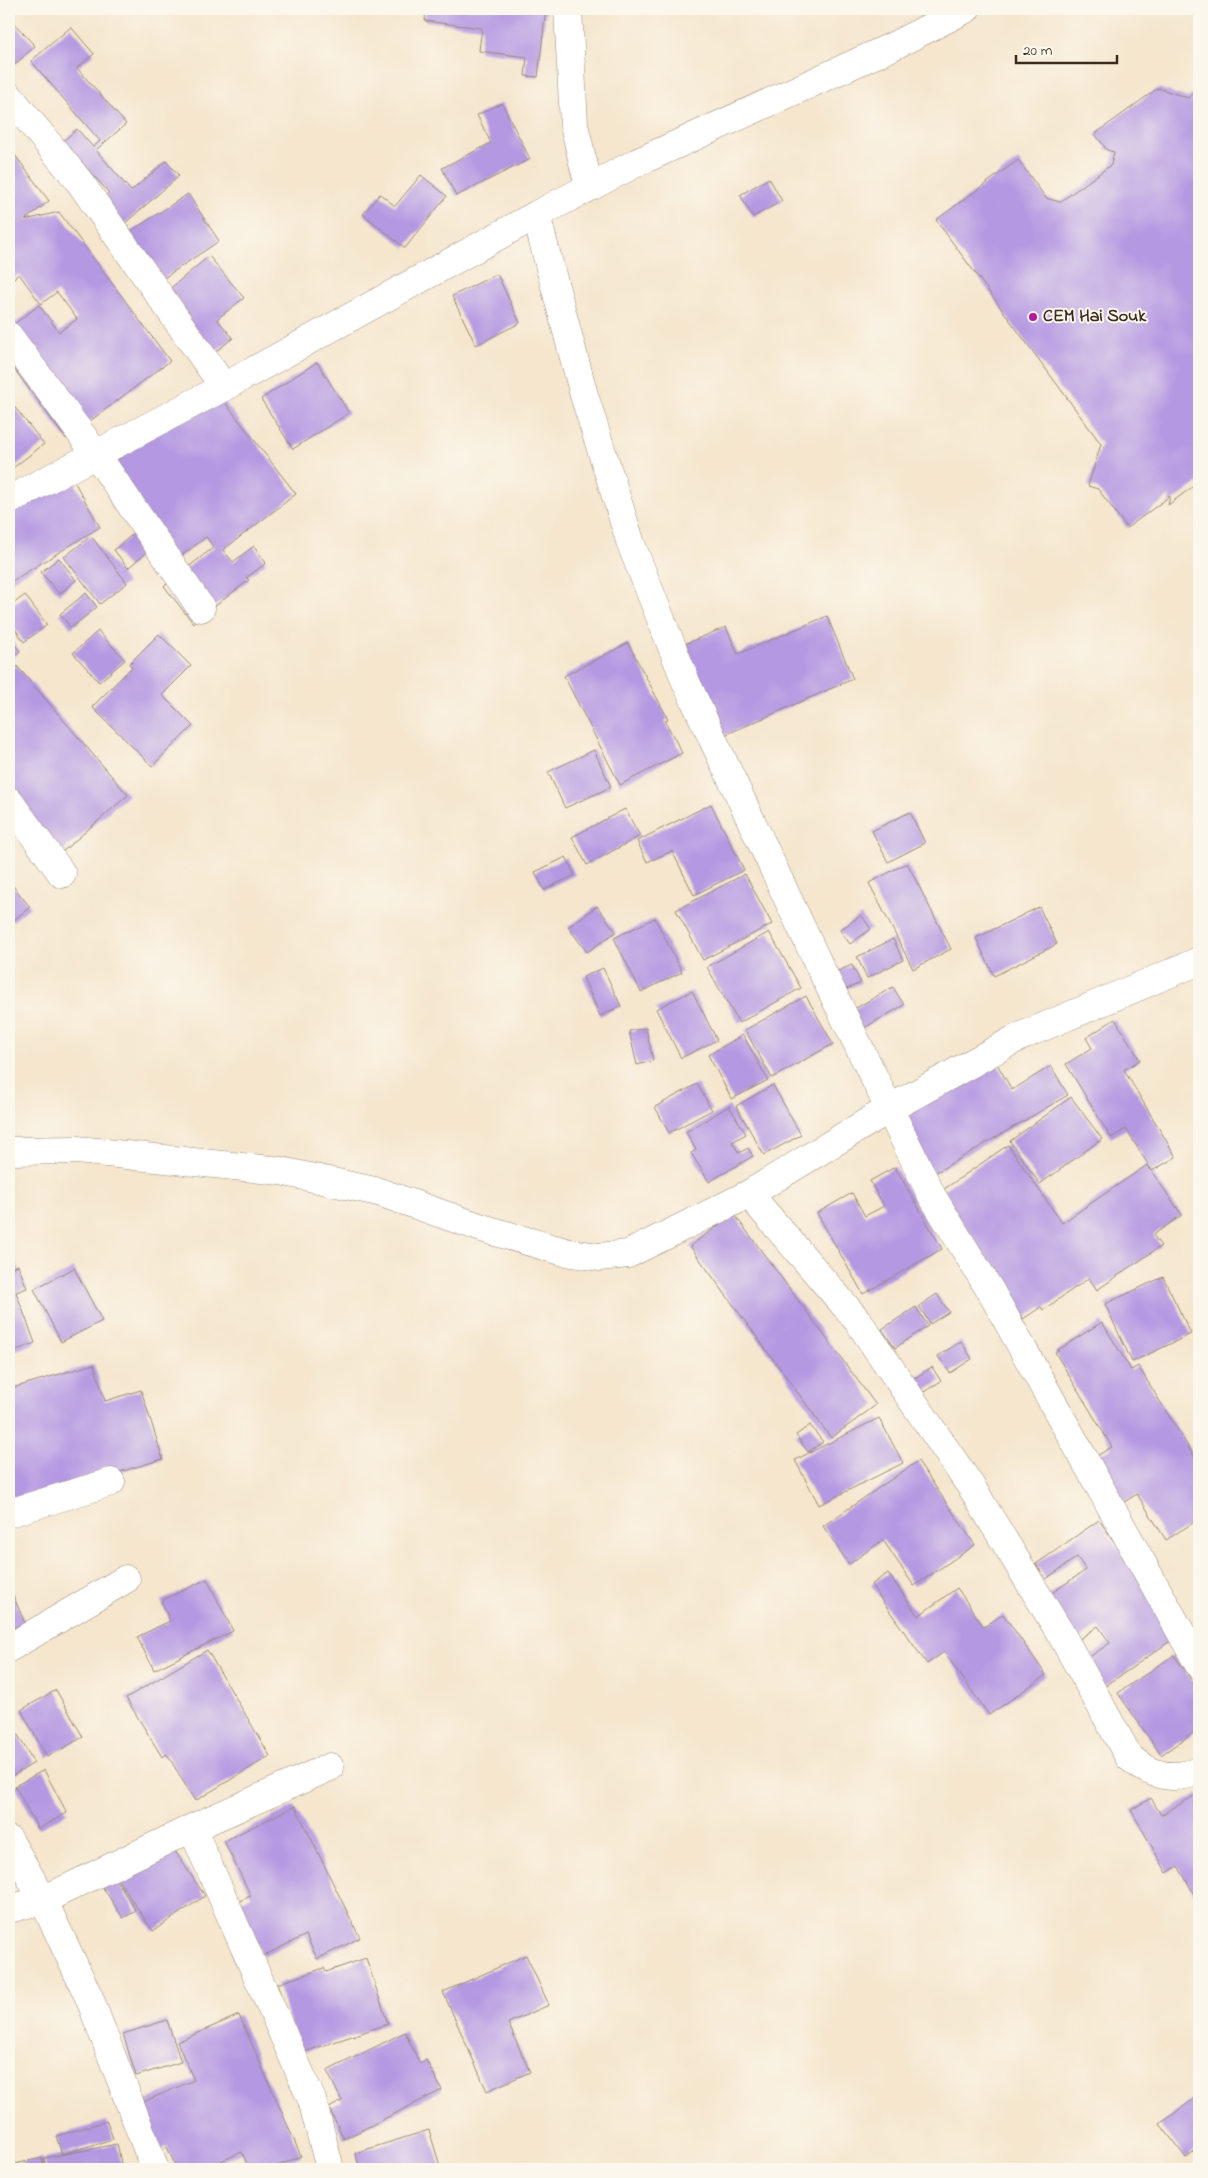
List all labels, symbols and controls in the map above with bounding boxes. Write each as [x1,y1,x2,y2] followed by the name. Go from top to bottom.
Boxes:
[1016,32,1117,64] scale bar
[1023,40,1053,62] text: 20 m
[1043,304,1147,330] place label: CEM Hai Souk
[1027,311,1039,323] marker: CEM Hai Souk

